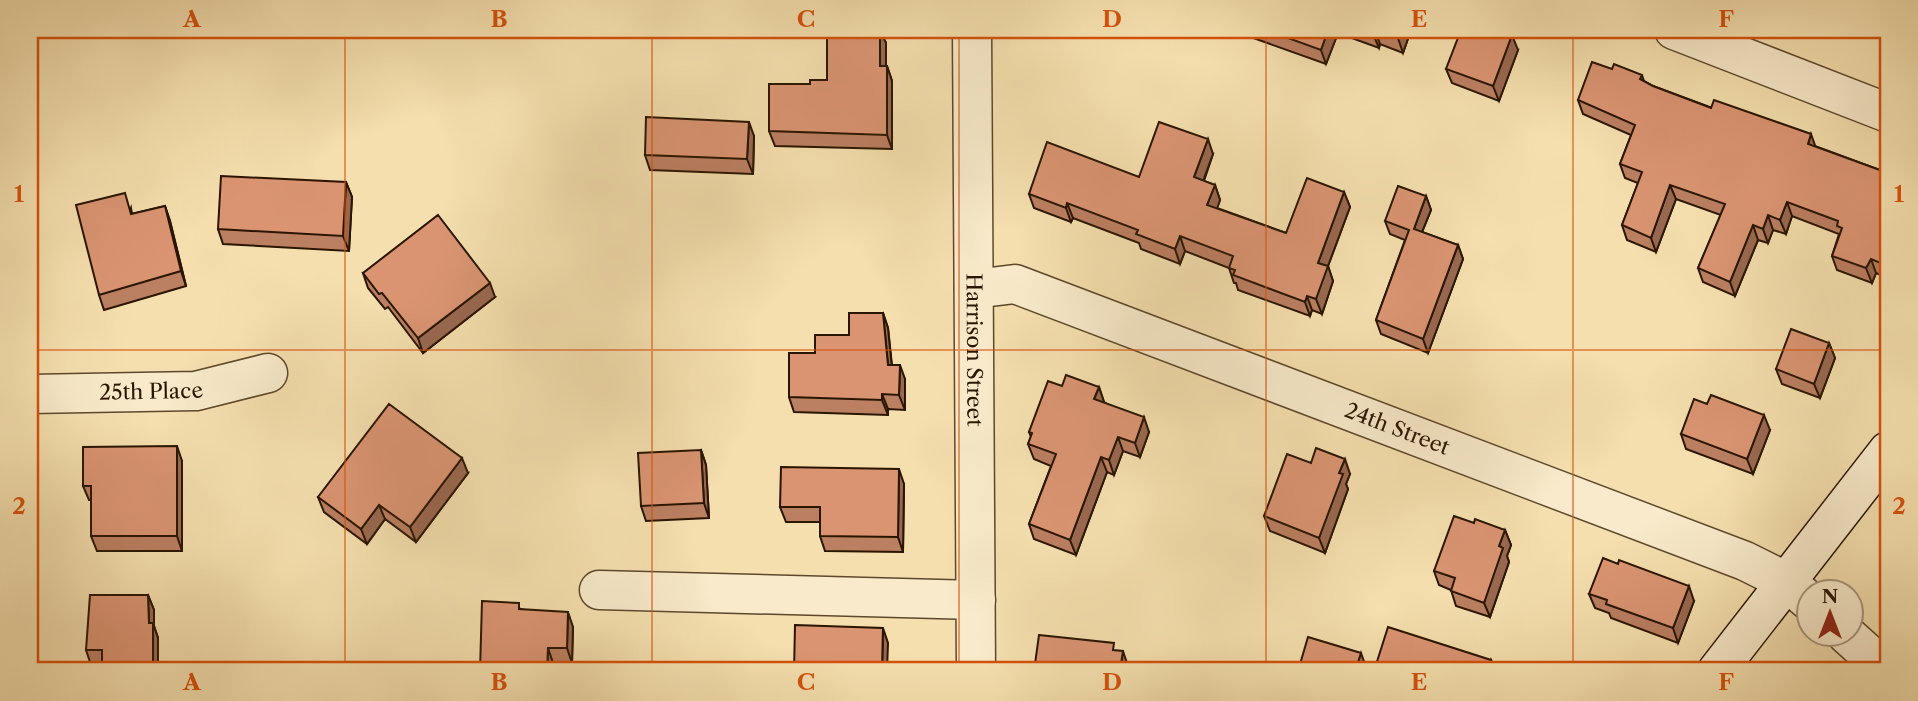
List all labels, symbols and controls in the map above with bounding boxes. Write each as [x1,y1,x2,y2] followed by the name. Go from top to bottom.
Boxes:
[182,5,202,33] text: A
[490,5,508,33] text: B
[797,5,815,33] text: C
[1102,5,1122,33] text: D
[1411,5,1427,33] text: E
[1718,5,1734,33] text: F
[14,180,25,208] text: 1
[1894,180,1905,208] text: 1
[962,273,987,427] street label: Harrison Street
[99,377,206,405] street label: 25th Place
[1341,397,1454,460] street label: 24th Street
[12,492,26,520] text: 2
[1892,492,1906,520] text: 2
[1796,578,1866,648] north arrow
[1822,585,1838,608] text: N
[182,668,202,696] text: A
[490,668,508,696] text: B
[797,668,815,696] text: C
[1102,668,1122,696] text: D
[1411,668,1427,696] text: E
[1718,668,1734,696] text: F

